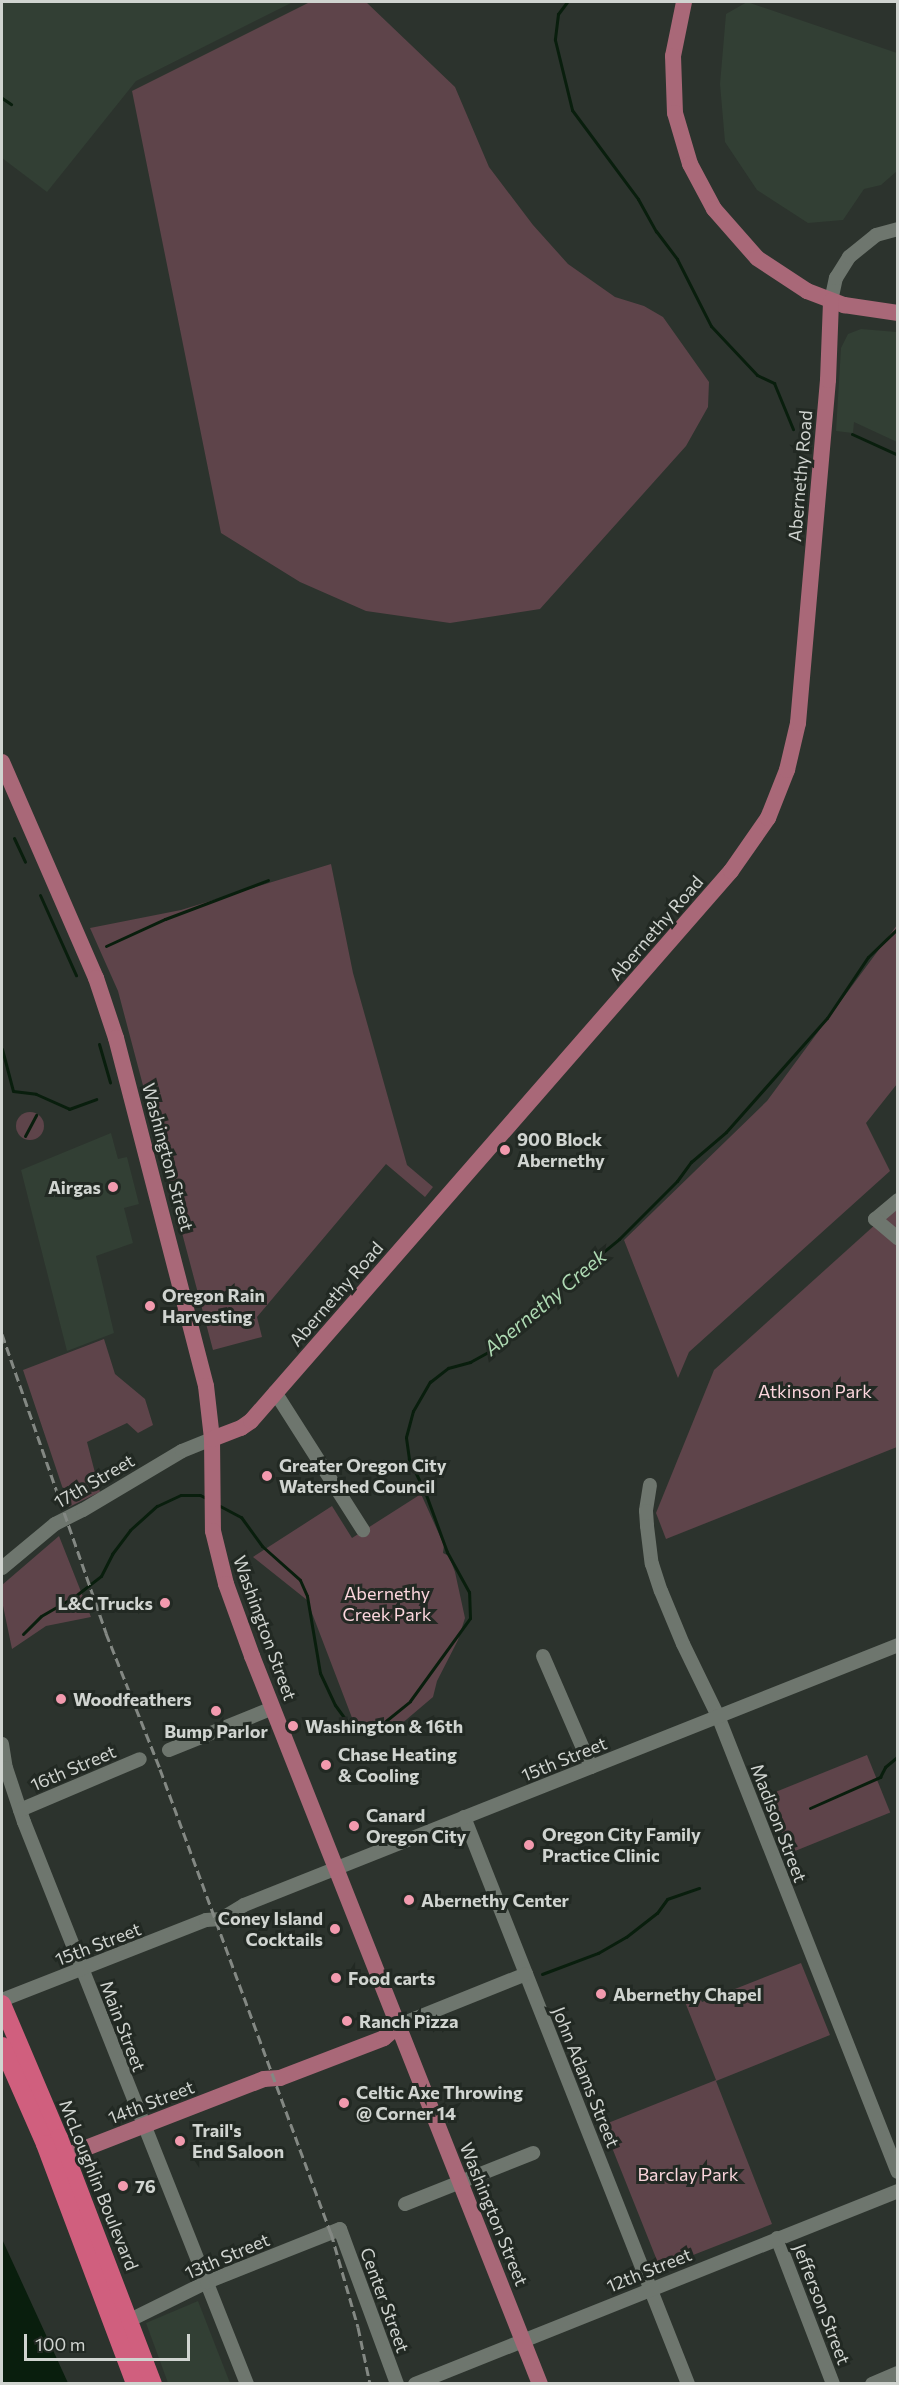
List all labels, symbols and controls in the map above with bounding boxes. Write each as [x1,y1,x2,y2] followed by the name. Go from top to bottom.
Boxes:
[784,409,816,543] street label: Abernethy Road
[605,871,707,985] street label: Abernethy Road
[138,1080,198,1234] street label: Washington Street
[517,1129,605,1172] place label: 900 Block Abernethy
[498,1143,512,1157] marker: 900 Block Abernethy
[48,1176,101,1198] place label: Airgas
[106,1180,120,1194] marker: Airgas
[285,1237,387,1351] street label: Abernethy Road
[479,1244,611,1360] water label: Abernethy Creek
[162,1285,265,1328] place label: Oregon Rain Harvesting
[143,1299,157,1313] marker: Oregon Rain Harvesting
[758,1380,872,1402] park label: Atkinson Park
[50,1449,138,1513] street label: 17th Street
[279,1455,447,1498] place label: Greater Oregon City Watershed Council
[260,1469,274,1483] marker: Greater Oregon City Watershed Council
[229,1553,301,1703] street label: Washington Street
[342,1583,432,1626] park label: Abernethy Creek Park
[57,1592,153,1614] place label: L&C Trucks
[158,1596,172,1610] marker: L&C Trucks
[73,1688,192,1710] place label: Woodfeathers
[54,1692,68,1706] marker: Woodfeathers
[209,1704,223,1718] marker: Bump Parlor
[305,1715,463,1737] place label: Washington & 16th
[286,1719,300,1733] marker: Washington & 16th
[164,1720,268,1742] place label: Bump Parlor
[518,1732,610,1786] street label: 15th Street
[27,1740,119,1796] street label: 16th Street
[338,1744,457,1786] place label: Chase Heating & Cooling
[319,1758,333,1772] marker: Chase Heating & Cooling
[747,1761,811,1885] street label: Madison Street
[366,1805,466,1848] place label: Canard Oregon City
[347,1819,361,1833] marker: Canard Oregon City
[542,1824,701,1866] place label: Oregon City Family Practice Clinic
[520,1836,538,1854] marker: Oregon City Family Practice Clinic
[421,1889,569,1911] place label: Abernethy Center
[402,1893,416,1907] marker: Abernethy Center
[218,1908,323,1950] place label: Coney Island Cocktails
[52,1918,144,1970] street label: 15th Street
[328,1922,342,1936] marker: Coney Island Cocktails
[348,1967,435,1989] place label: Food carts
[329,1971,343,1985] marker: Food carts
[96,1977,150,2075] street label: Main Street
[613,1983,762,2005] place label: Abernethy Chapel
[594,1987,608,2001] marker: Abernethy Chapel
[548,2003,624,2151] street label: John Adams Street
[359,2010,459,2032] place label: Ranch Pizza
[340,2014,354,2028] marker: Ranch Pizza
[105,2076,197,2128] street label: 14th Street
[356,2082,523,2124] place label: Celtic Axe Throwing @ Corner 14
[55,2096,143,2274] street label: McLoughlin Boulevard
[337,2096,351,2110] marker: Celtic Axe Throwing @ Corner 14
[192,2120,284,2162] place label: Trail's End Saloon
[173,2134,187,2148] marker: Trail's End Saloon
[455,2139,533,2289] street label: Washington Street
[637,2163,739,2185] park label: Barclay Park
[135,2175,156,2197] place label: 76
[116,2179,130,2193] marker: 76
[181,2228,273,2284] street label: 13th Street
[789,2240,855,2368] street label: Jefferson Street
[603,2243,695,2297] street label: 12th Street
[356,2244,414,2356] street label: Center Street
[27,2322,194,2360] scale bar
[35,2333,85,2355] text: 100 m

